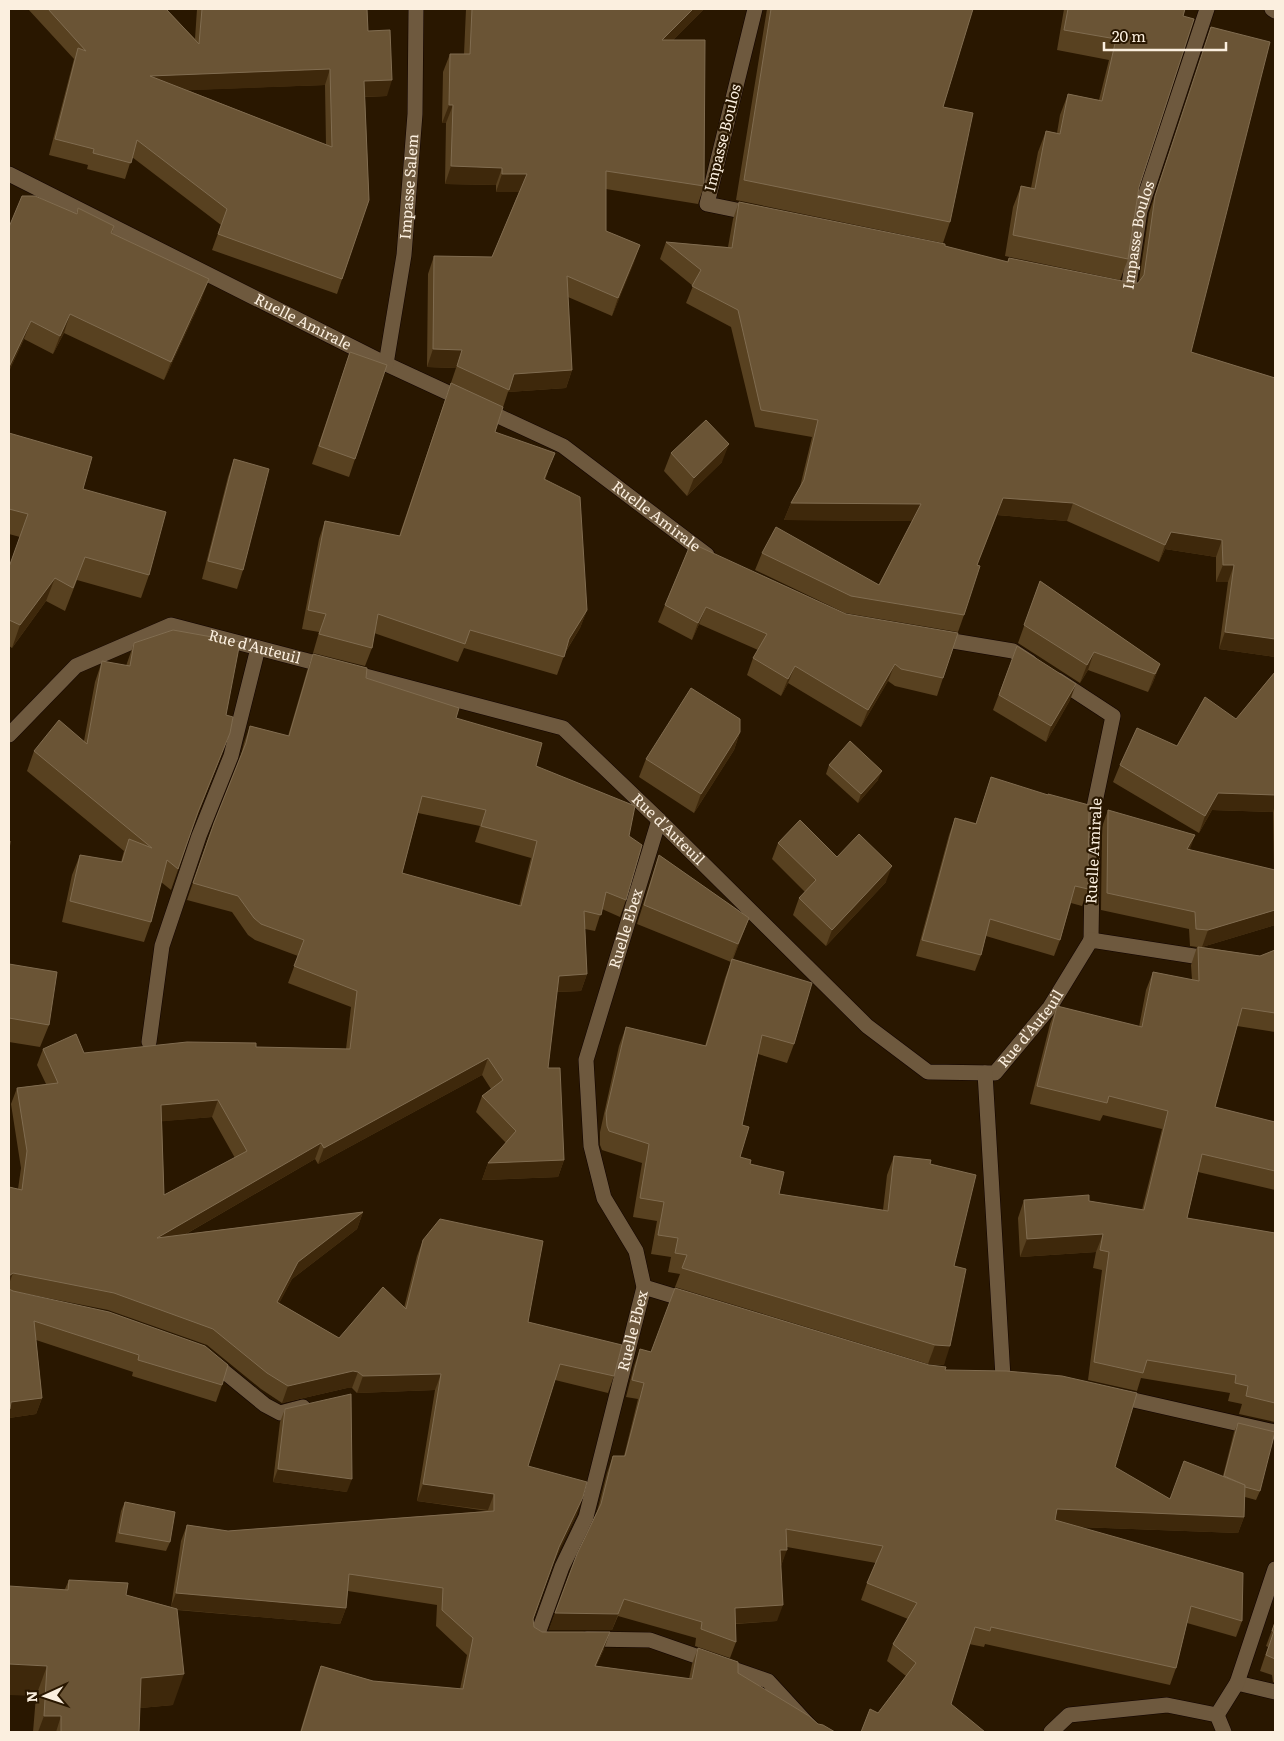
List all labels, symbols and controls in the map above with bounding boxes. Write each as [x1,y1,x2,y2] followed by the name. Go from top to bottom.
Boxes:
[1104,20,1226,52] scale bar
[1112,24,1146,47] text: 20 m
[697,81,746,194] street label: Impasse Boulos
[392,132,423,240] street label: Impasse Salem
[1115,177,1159,291] street label: Impasse Boulos
[251,287,356,355] street label: Ruelle Amirale
[608,474,706,557] street label: Ruelle Amirale
[206,622,304,669] street label: Rue d'Auteuil
[627,787,711,870] street label: Rue d'Auteuil
[1078,797,1107,904] street label: Ruelle Amirale
[601,885,648,971] street label: Ruelle Ebex
[991,985,1068,1072] street label: Rue d'Auteuil
[610,1287,653,1373] street label: Ruelle Ebex
[20,1671,70,1721] north arrow
[21,1690,41,1703] text: N

